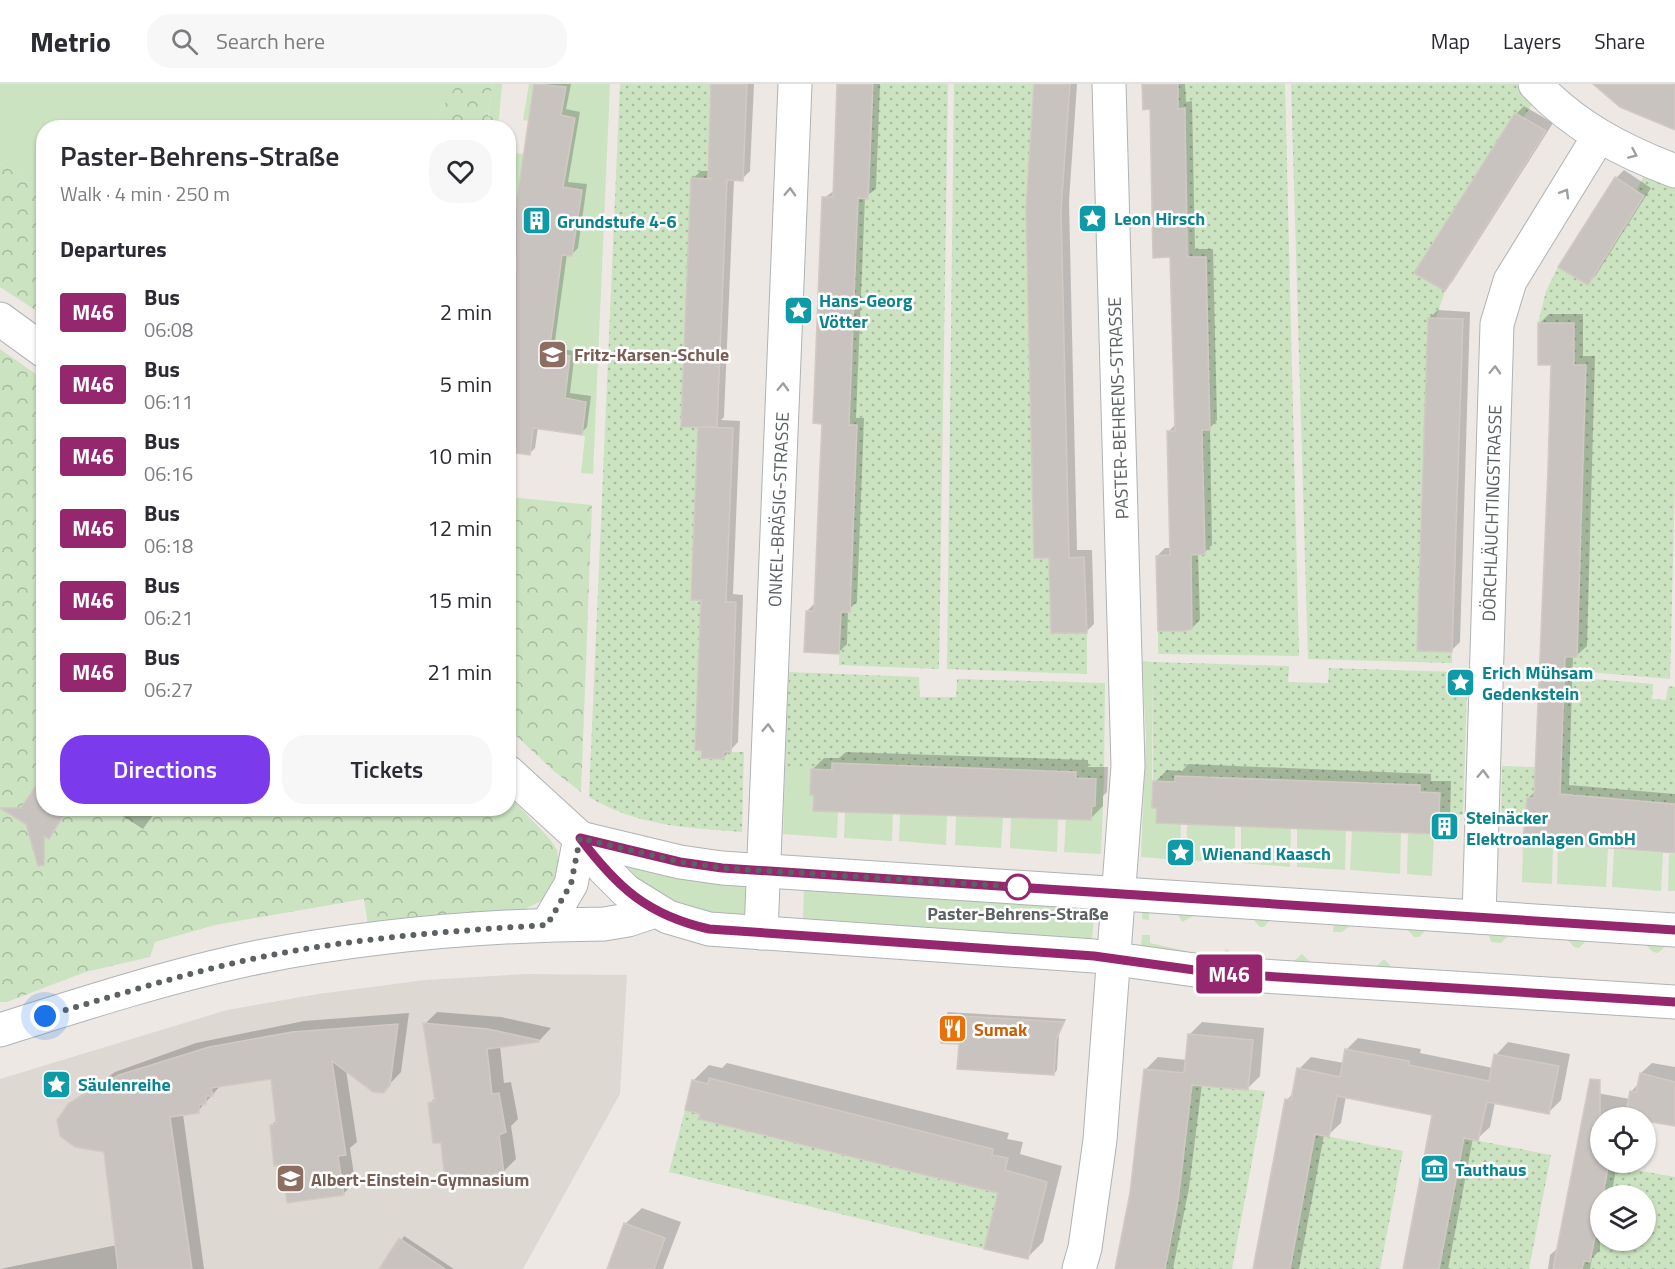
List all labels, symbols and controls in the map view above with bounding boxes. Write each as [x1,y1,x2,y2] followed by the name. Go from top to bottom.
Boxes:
[147,14,567,68] search box
[30,20,111,63] text: Metrio
[216,24,325,58] text: Search here
[168,25,201,58] icon: search
[1431,25,1470,57] text: Map
[1503,25,1561,57] text: Layers
[1594,25,1645,57] text: Share
[60,134,339,177] text: Paster-Behrens-Straße
[429,140,492,203] button: heart
[1626,147,1637,159] one-way arrow
[60,178,230,209] text: Walk · 4 min · 250 m
[784,187,797,196] one-way arrow
[1558,189,1570,199] one-way arrow
[1077,202,1109,234] place icon: Leon Hirsch
[520,205,552,237] building icon: Grundstufe 4-6
[1114,205,1205,232] place label: Leon Hirsch
[557,208,676,235] place label: Grundstufe 4-6
[60,232,167,266] text: Departures
[144,280,180,314] text: Bus
[819,287,913,335] place label: Hans-Georg Vötter
[782,294,814,326] place icon: Hans-Georg Vötter
[440,295,492,329] text: 2 min
[72,296,114,328] text: M46
[1101,296,1135,520] street label: PASTER-BEHRENS-STRASSE
[144,314,193,345] text: 06:08
[537,338,569,370] school or university icon: Fritz-Karsen-Schule
[574,341,729,368] place label: Fritz-Karsen-Schule
[144,352,180,386] text: Bus
[1489,365,1501,374] one-way arrow
[440,367,492,401] text: 5 min
[72,368,114,400] text: M46
[776,382,789,391] one-way arrow
[144,386,193,417] text: 06:11
[1474,404,1508,622] street label: DÖRCHLÄUCHTINGSTRASSE
[761,411,795,607] street label: ONKEL-BRÄSIG-STRASSE
[144,424,180,458] text: Bus
[427,439,492,473] text: 10 min
[72,440,114,472] text: M46
[144,458,193,489] text: 06:16
[144,496,180,530] text: Bus
[427,511,492,545] text: 12 min
[72,512,114,544] text: M46
[144,530,193,561] text: 06:18
[144,568,180,602] text: Bus
[427,583,492,617] text: 15 min
[72,584,114,616] text: M46
[144,602,193,633] text: 06:21
[144,640,180,674] text: Bus
[427,655,492,689] text: 21 min
[72,656,114,688] text: M46
[1482,659,1593,707] place label: Erich Mühsam Gedenkstein
[1445,666,1477,698] place icon: Erich Mühsam Gedenkstein
[144,674,193,705] text: 06:27
[762,724,775,733] one-way arrow
[60,735,270,804] button: Directions
[282,735,492,804] button: Tickets
[1477,770,1489,779] one-way arrow
[1466,804,1636,852] place label: Steinäcker Elektroanlagen GmbH
[1429,811,1461,843] building icon: Steinäcker Elektroanlagen GmbH
[1165,837,1197,869] place icon: Wienand Kaasch
[1202,840,1331,867] place label: Wienand Kaasch
[1005,874,1031,900] marker: Paster-Behrens-Straße
[927,900,1109,927] place label: Paster-Behrens-Straße
[1194,954,1264,994] line badge: M46
[1208,958,1250,990] text: M46
[30,1001,60,1031] your location
[937,1013,969,1045] restaurant icon: Sumak
[974,1016,1028,1043] place label: Sumak
[41,1068,73,1100] place icon: Säulenreihe
[78,1071,171,1098] place label: Säulenreihe
[1590,1107,1656,1251] map controls
[1590,1107,1656,1173] button: locate
[1418,1153,1450,1185] museum icon: Tauthaus
[1455,1156,1526,1183] place label: Tauthaus
[274,1163,306,1195] school or university icon: Albert-Einstein-Gymnasium
[311,1166,529,1193] place label: Albert-Einstein-Gymnasium
[1590,1185,1656,1251] button: layers

